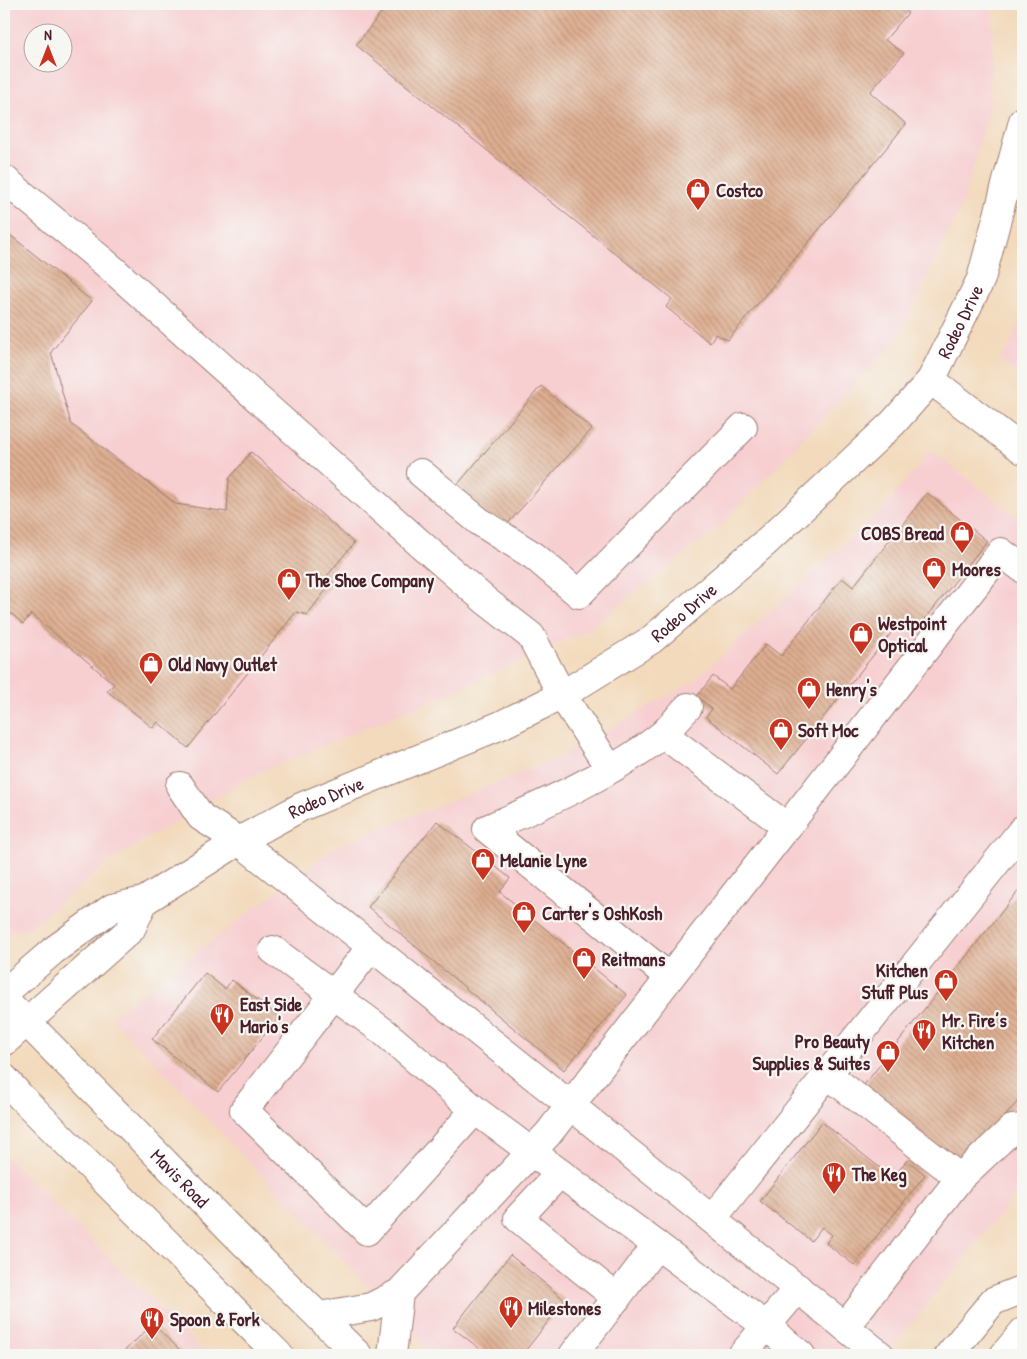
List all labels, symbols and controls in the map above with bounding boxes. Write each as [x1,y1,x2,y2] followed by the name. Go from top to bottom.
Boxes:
[22,22,72,72] north arrow
[44,25,52,44] text: N
[685,177,711,211] shop icon: Costco
[716,177,763,203] place label: Costco
[931,280,989,363] street label: Rodeo Drive
[861,520,945,546] place label: COBS Bread
[949,520,975,554] shop icon: COBS Bread
[921,556,947,590] shop icon: Moores
[952,556,1001,582] place label: Moores
[276,567,302,601] shop icon: The Shoe Company
[305,567,434,594] place label: The Shoe Company
[645,576,723,648] street label: Rodeo Drive
[878,610,948,659] place label: Westpoint Optical
[848,621,874,655] shop icon: Westpoint Optical
[138,651,164,685] shop icon: Old Navy Outlet
[168,651,278,678] place label: Old Navy Outlet
[796,676,822,710] shop icon: Henry's
[826,676,878,703] place label: Henry's
[768,717,794,751] shop icon: Soft Moc
[798,717,859,743] place label: Soft Moc
[283,770,368,825] street label: Rodeo Drive
[470,847,496,881] shop icon: Melanie Lyne
[500,847,588,874] place label: Melanie Lyne
[511,900,537,934] shop icon: Carter's OshKosh
[542,900,662,926] place label: Carter's OshKosh
[571,946,597,980] shop icon: Reitmans
[602,946,666,972] place label: Reitmans
[862,957,929,1005] place label: Kitchen Stuff Plus
[933,968,959,1002] shop icon: Kitchen Stuff Plus
[240,991,302,1039] place label: East Side Mario's
[209,1002,235,1036] restaurant icon: East Side Mario's
[942,1007,1007,1055] place label: Mr. Fire’s Kitchen
[911,1018,937,1052] restaurant icon: Mr. Fire’s Kitchen
[752,1028,871,1077] place label: Pro Beauty Supplies & Suites
[875,1039,901,1073] shop icon: Pro Beauty Supplies & Suites
[145,1143,215,1214] street label: Mavis Road
[821,1161,847,1195] restaurant icon: The Keg
[851,1161,907,1188] place label: The Keg
[498,1295,524,1329] restaurant icon: Milestones
[528,1295,602,1321] place label: Milestones
[139,1306,165,1340] restaurant icon: Spoon & Fork
[170,1306,260,1333] place label: Spoon & Fork

